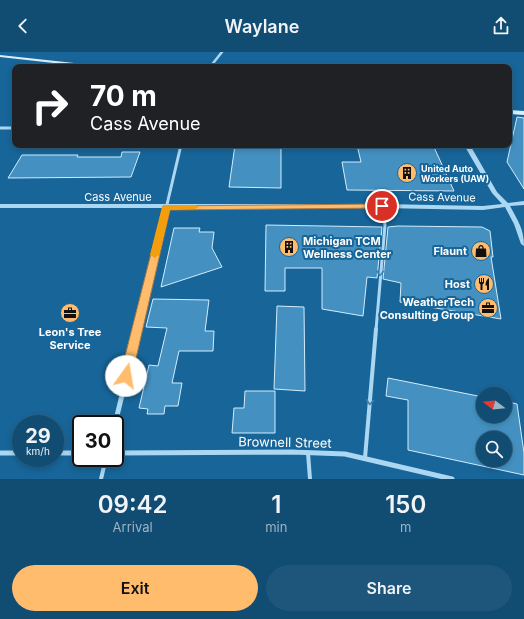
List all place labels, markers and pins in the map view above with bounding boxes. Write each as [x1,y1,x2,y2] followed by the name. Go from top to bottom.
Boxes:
[396,162,418,184] building icon: United Auto Workers (UAW)
[421,163,489,184] place label: United Auto Workers (UAW)
[365,189,399,223] pin
[303,234,392,261] place label: Michigan TCM Wellness Center
[278,236,300,258] building icon: Michigan TCM Wellness Center
[470,240,492,262] shop icon: Flaunt
[433,244,467,258] place label: Flaunt
[473,273,495,295] restaurant icon: Host
[445,277,470,291] place label: Host
[380,295,474,322] place label: WeatherTech Consulting Group
[477,297,499,319] office icon: WeatherTech Consulting Group
[59,302,81,324] office icon: Leon's Tree Service
[39,325,102,352] place label: Leon's Tree Service

